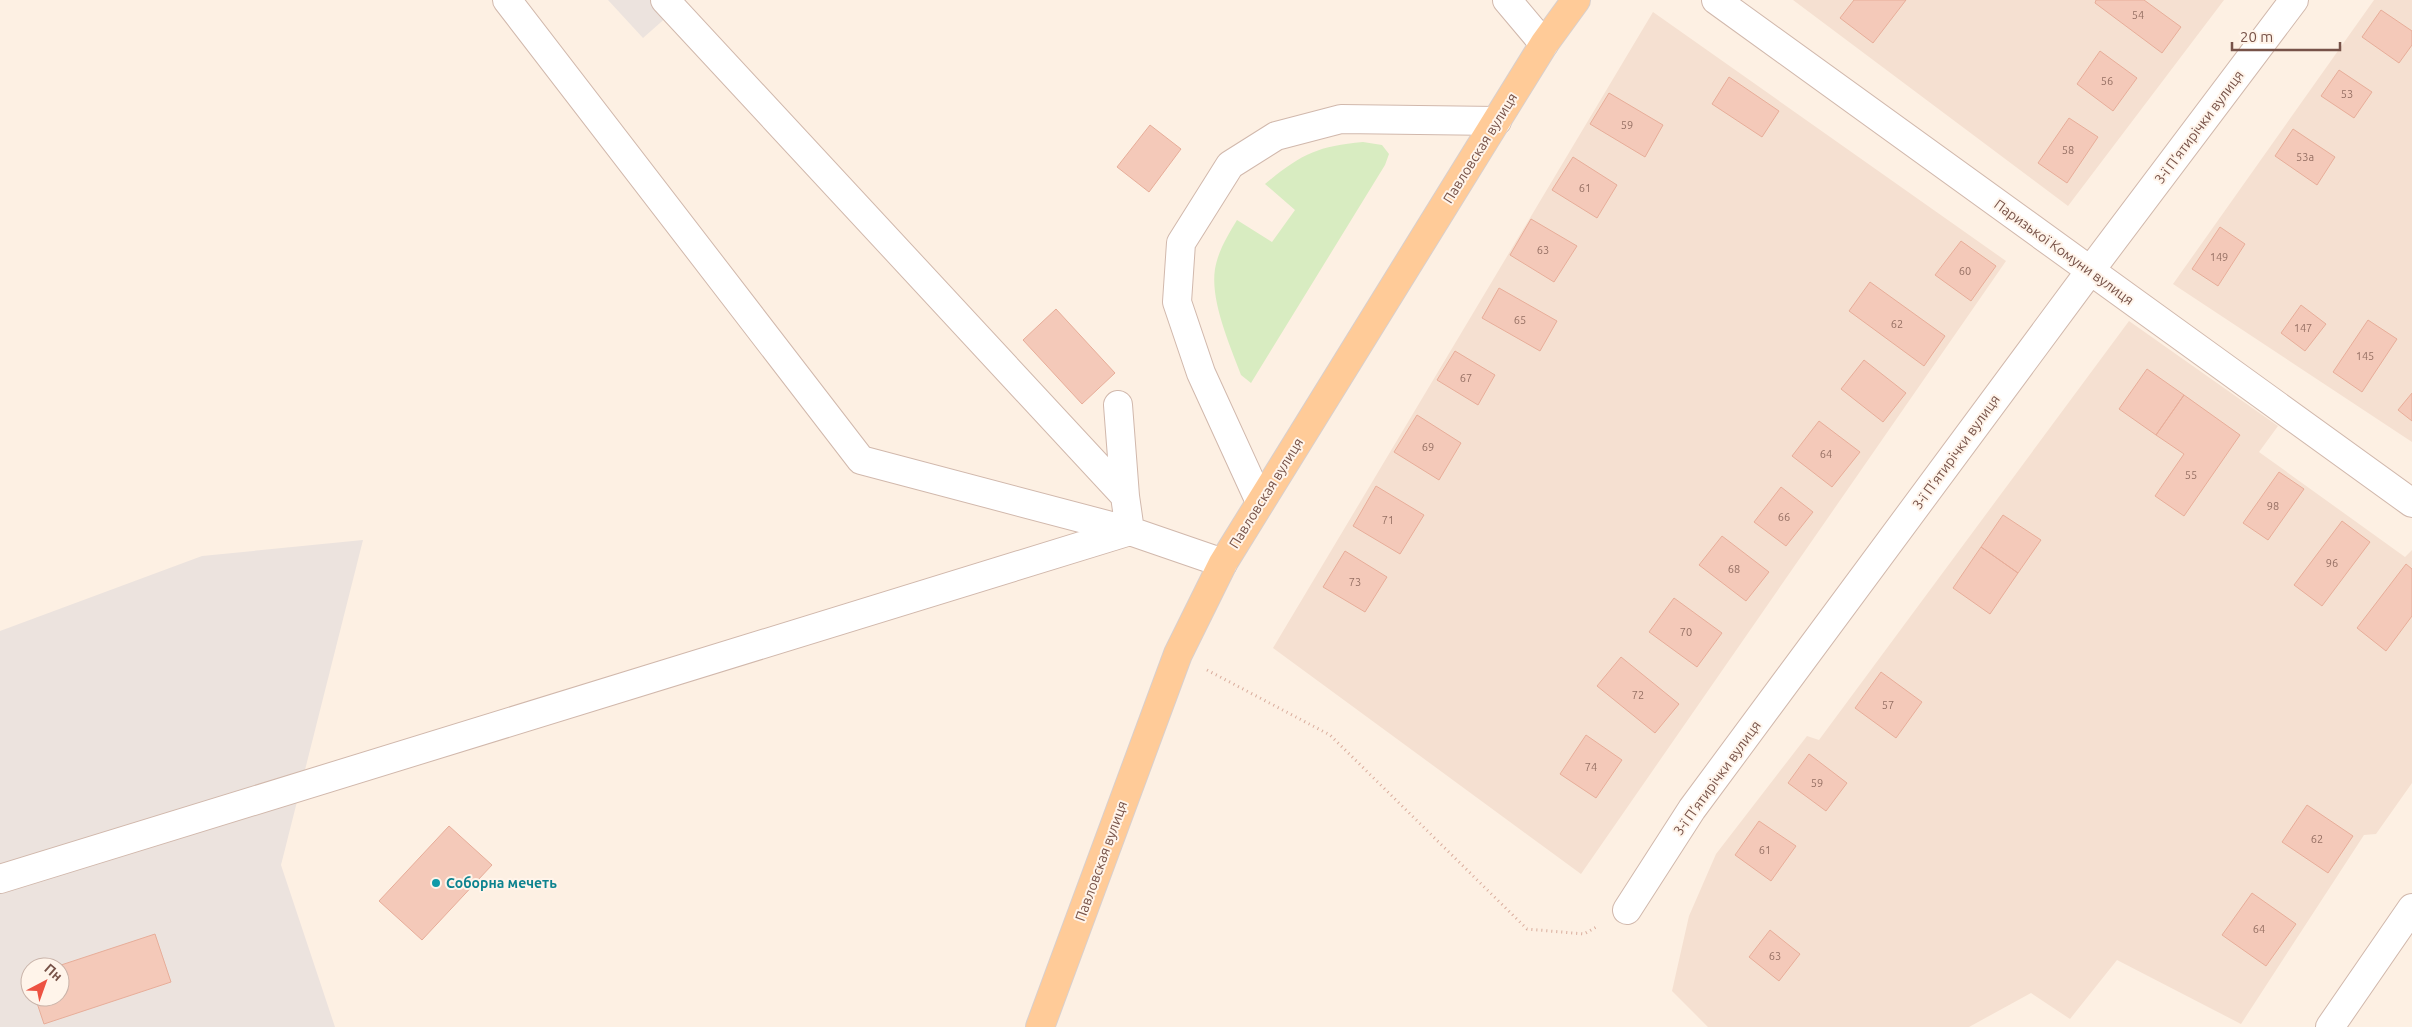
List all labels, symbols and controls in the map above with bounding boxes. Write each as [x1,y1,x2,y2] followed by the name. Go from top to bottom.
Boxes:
[2132,9,2144,21] house number: 54
[2232,20,2340,52] scale bar
[2240,28,2273,45] text: 20 m
[2151,67,2247,187] street label: 3-ї П’ятирічки вулиця
[2101,75,2113,87] house number: 56
[2341,88,2353,100] house number: 53
[1440,90,1520,206] street label: Павловская вулиця
[1621,119,1633,131] house number: 59
[2062,144,2074,156] house number: 58
[2296,151,2314,163] house number: 53а
[1579,182,1591,194] house number: 61
[1991,196,2137,308] street label: Паризької Комуни вулиця
[1537,244,1549,256] house number: 63
[2210,251,2228,263] house number: 149
[1959,265,1971,277] house number: 60
[1514,314,1526,326] house number: 65
[1891,318,1903,330] house number: 62
[2294,322,2312,334] house number: 147
[2356,350,2374,362] house number: 145
[1460,372,1472,384] house number: 67
[1909,392,2003,512] street label: 3-ї П’ятирічки вулиця
[1226,435,1306,551] street label: Павловская вулиця
[1422,441,1434,453] house number: 69
[1820,448,1832,460] house number: 64
[2185,469,2197,481] house number: 55
[2267,500,2279,512] house number: 98
[1778,511,1790,523] house number: 66
[1382,514,1394,526] house number: 71
[2326,557,2338,569] house number: 96
[1728,563,1740,575] house number: 68
[1349,576,1361,588] house number: 73
[1680,626,1692,638] house number: 70
[1632,689,1644,701] house number: 72
[1882,699,1894,711] house number: 57
[1670,718,1764,838] street label: 3-ї П’ятирічки вулиця
[1585,761,1597,773] house number: 74
[1811,777,1823,789] house number: 59
[1072,799,1130,923] street label: Павловская вулиця
[2311,833,2323,845] house number: 62
[1759,844,1771,856] house number: 61
[446,875,557,891] place label: Соборна мечеть
[430,877,442,889] marker: Соборна мечеть
[2253,923,2265,935] house number: 64
[1769,950,1781,962] house number: 63
[20,957,70,1007] north arrow
[41,960,66,984] text: Пн

